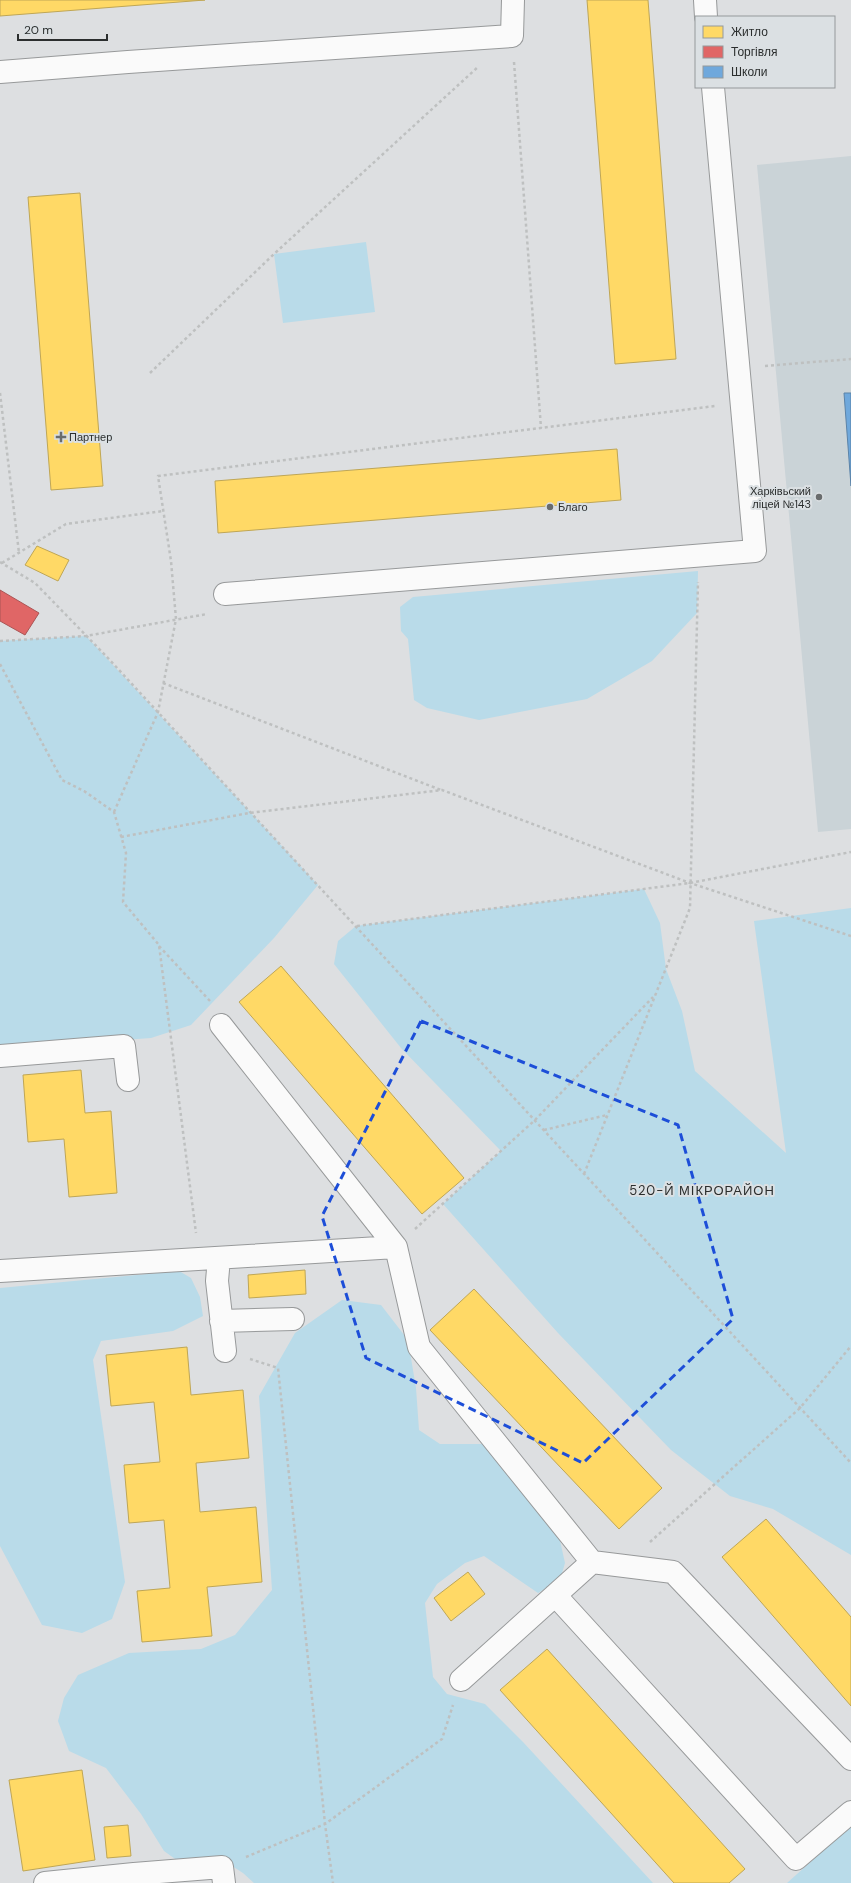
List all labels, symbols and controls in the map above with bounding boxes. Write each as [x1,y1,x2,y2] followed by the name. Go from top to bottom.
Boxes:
[18,16,107,42] scale bar
[695,16,835,88] legend
[24,22,53,38] text: 20 m
[731,24,768,40] text: Житло
[731,44,777,60] text: Торгівля
[731,64,768,80] text: Школи
[69,430,112,444] place label: Партнер
[56,432,66,442] marker: Партнер
[750,484,811,511] place label: Харківьский ліцей №143
[814,492,824,502] marker: Харківьский ліцей №143
[558,500,588,514] place label: Благо
[545,502,555,512] marker: Благо
[629,1182,775,1199] district label: 520-Й МІКРОРАЙОН

